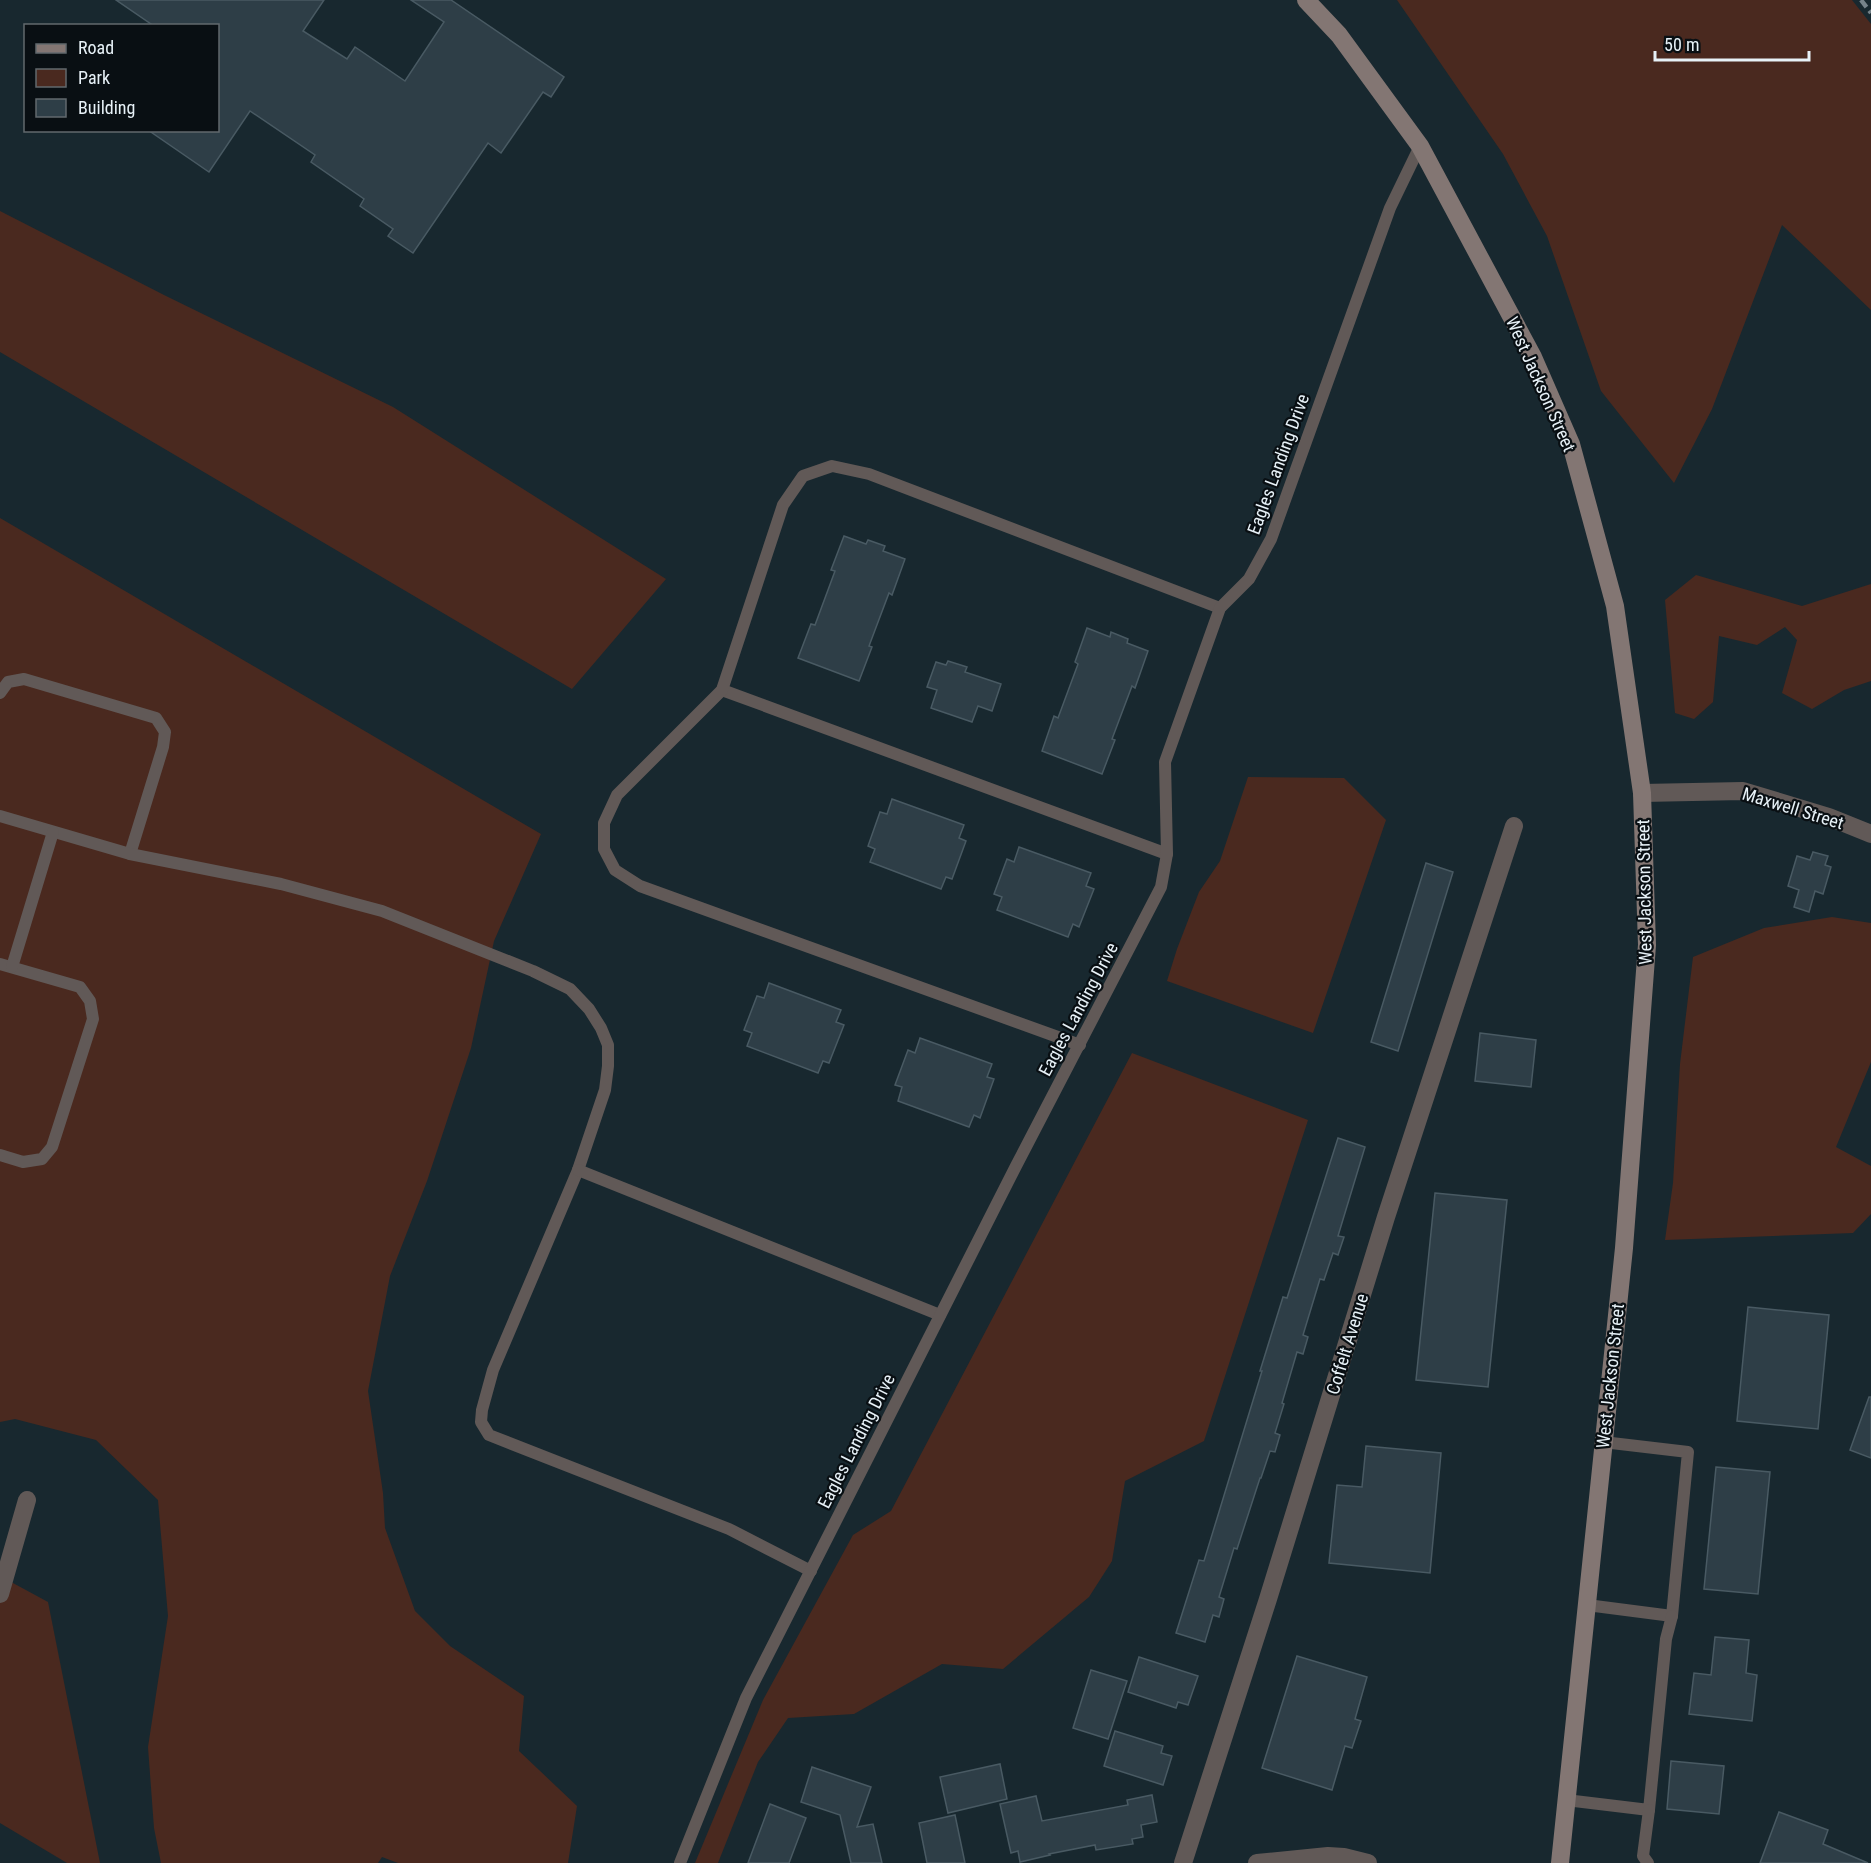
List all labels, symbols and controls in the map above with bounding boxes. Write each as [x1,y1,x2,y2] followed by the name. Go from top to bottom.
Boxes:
[24,24,219,132] legend
[1655,24,1810,62] scale bar
[1664,34,1699,55] text: 50 m
[78,37,114,58] text: Road
[78,67,110,88] text: Park
[78,97,135,118] text: Building
[1502,313,1580,455] street label: West Jackson Street
[1243,391,1313,537] street label: Eagles Landing Drive
[1740,783,1846,833] street label: Maxwell Street
[1632,819,1656,965] street label: West Jackson Street
[1034,939,1122,1079] street label: Eagles Landing Drive
[1322,1291,1372,1397] street label: Coffelt Avenue
[1592,1303,1628,1449] street label: West Jackson Street
[813,1370,899,1512] street label: Eagles Landing Drive

